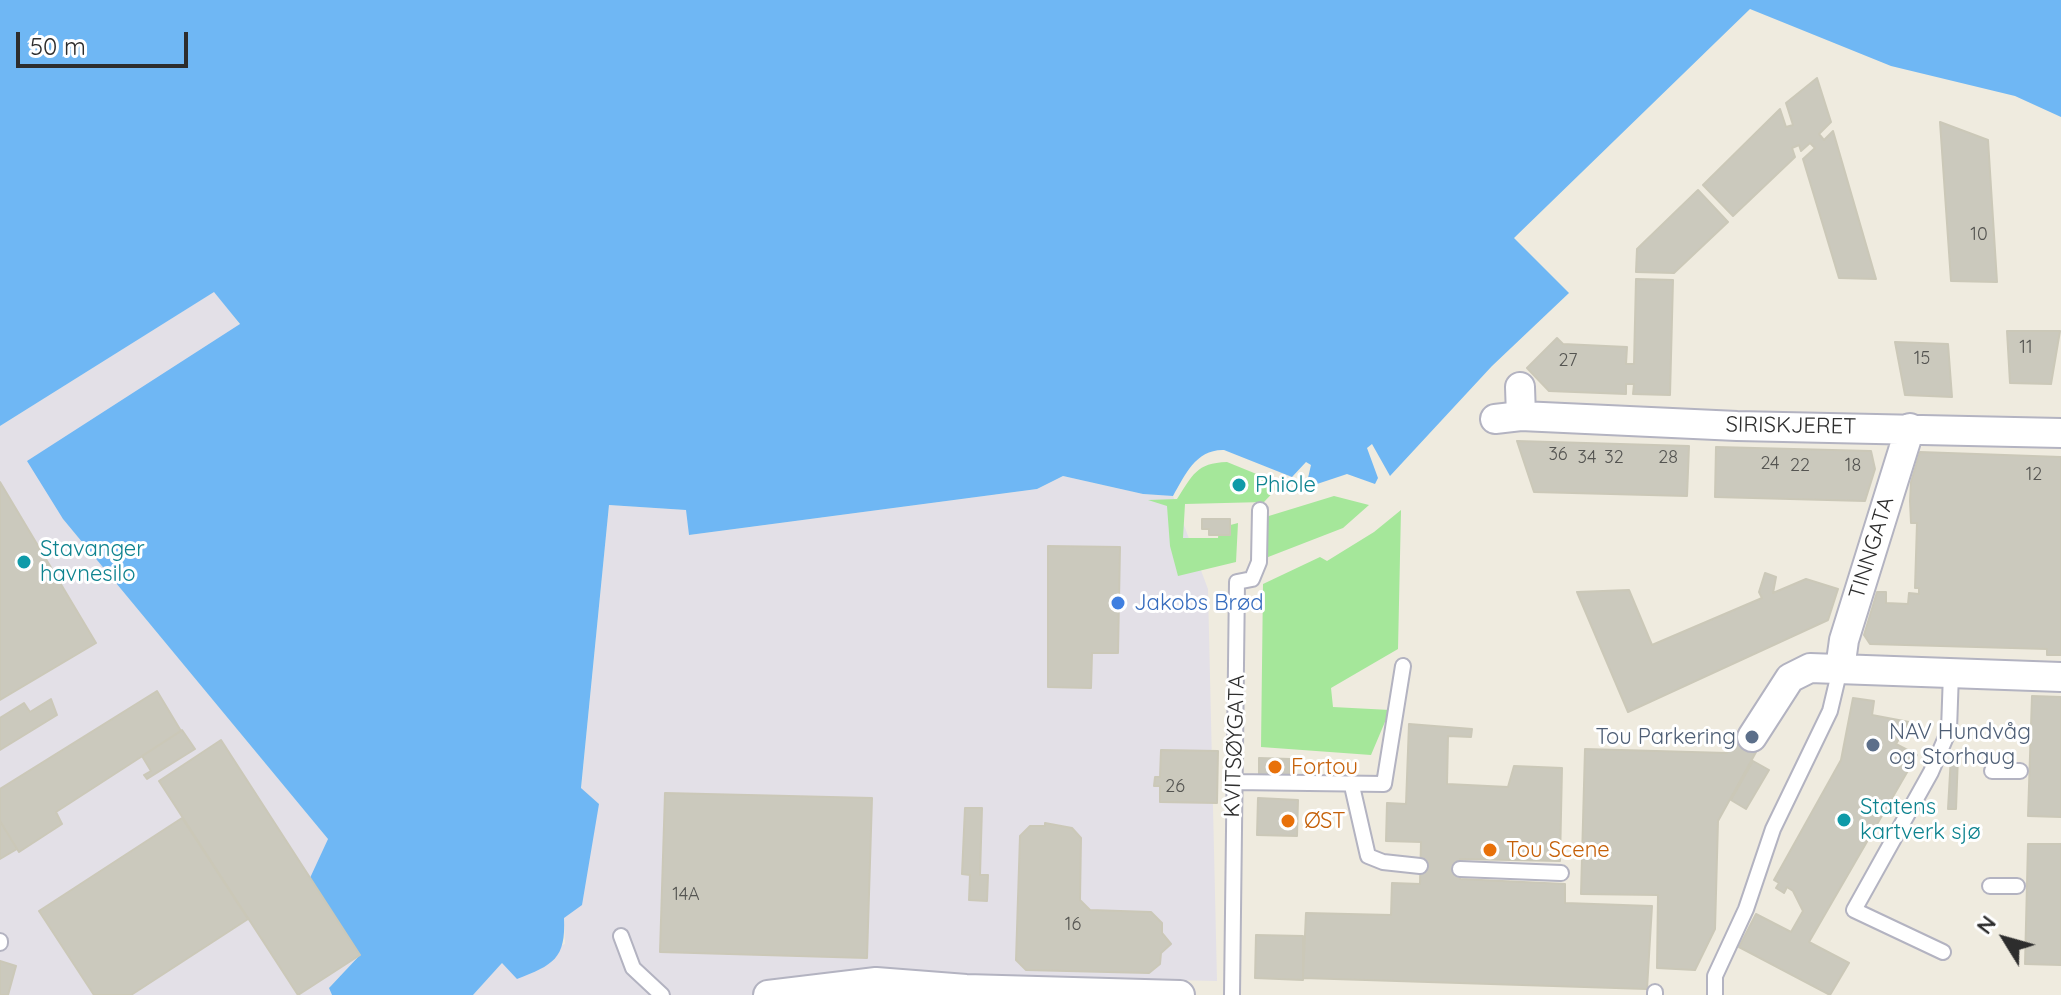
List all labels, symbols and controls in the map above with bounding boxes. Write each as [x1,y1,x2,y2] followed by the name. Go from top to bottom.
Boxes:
[20,16,192,66] scale bar
[30,31,86,61] text: 50 m
[1970,224,1988,246] house number: 10
[2019,337,2033,359] house number: 11
[1914,348,1930,370] house number: 15
[1559,350,1577,372] house number: 27
[1725,412,1857,440] street label: SIRISKJERET
[1548,444,1568,466] house number: 36
[1578,447,1596,469] house number: 34
[1604,447,1624,469] house number: 32
[1658,447,1678,469] house number: 28
[1760,453,1780,475] house number: 24
[1790,455,1810,477] house number: 22
[1845,455,1861,477] house number: 18
[2026,464,2042,486] house number: 12
[1255,472,1316,498] place label: Phiole
[1230,476,1248,494] marker: Phiole
[1844,494,1900,602] street label: TINNGATA
[40,536,145,588] place label: Stavanger havnesilo
[15,553,33,571] marker: Stavanger havnesilo
[1134,590,1264,616] place label: Jakobs Brød
[1109,594,1127,612] marker: Jakobs Brød
[1219,674,1251,818] street label: KVITSØYGATA
[1889,719,2031,770] place label: NAV Hundvåg og Storhaug
[1595,724,1736,750] place label: Tou Parkering
[1743,728,1761,746] marker: Tou Parkering
[1864,736,1882,754] marker: NAV Hundvåg og Storhaug
[1291,754,1358,780] place label: Fortou
[1266,758,1284,776] marker: Fortou
[1165,776,1185,798] house number: 26
[1860,794,1981,846] place label: Statens kartverk sjø
[1304,808,1346,834] place label: ØST
[1835,811,1853,829] marker: Statens kartverk sjø
[1279,812,1297,830] marker: ØST
[1506,837,1610,863] place label: Tou Scene
[1481,841,1499,859] marker: Tou Scene
[672,884,700,906] house number: 14A
[1965,899,2045,979] north arrow
[1970,910,2002,939] text: N
[1065,914,1081,936] house number: 16

